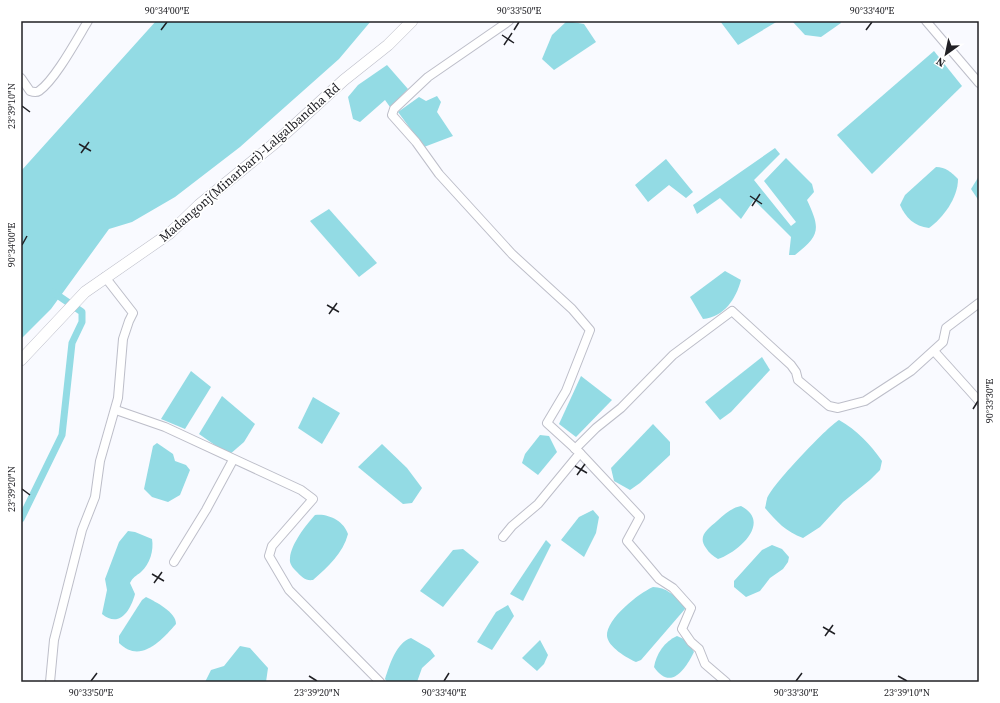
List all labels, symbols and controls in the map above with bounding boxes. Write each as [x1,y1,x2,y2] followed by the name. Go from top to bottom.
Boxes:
[145,4,189,17] text: 90°34'00"E
[497,4,541,17] text: 90°33'50"E
[850,4,894,17] text: 90°33'40"E
[926,34,966,74] north arrow
[933,53,948,70] text: N
[155,79,344,246] street label: Madangonj(Minarbari)-Lalgalbandha Rd
[5,83,18,129] text: 23°39'10"N
[5,223,18,267] text: 90°34'00"E
[983,379,996,423] text: 90°33'30"E
[5,466,18,512] text: 23°39'20"N
[69,686,113,699] text: 90°33'50"E
[294,686,340,699] text: 23°39'20"N
[422,686,466,699] text: 90°33'40"E
[774,686,818,699] text: 90°33'30"E
[884,686,930,699] text: 23°39'10"N

